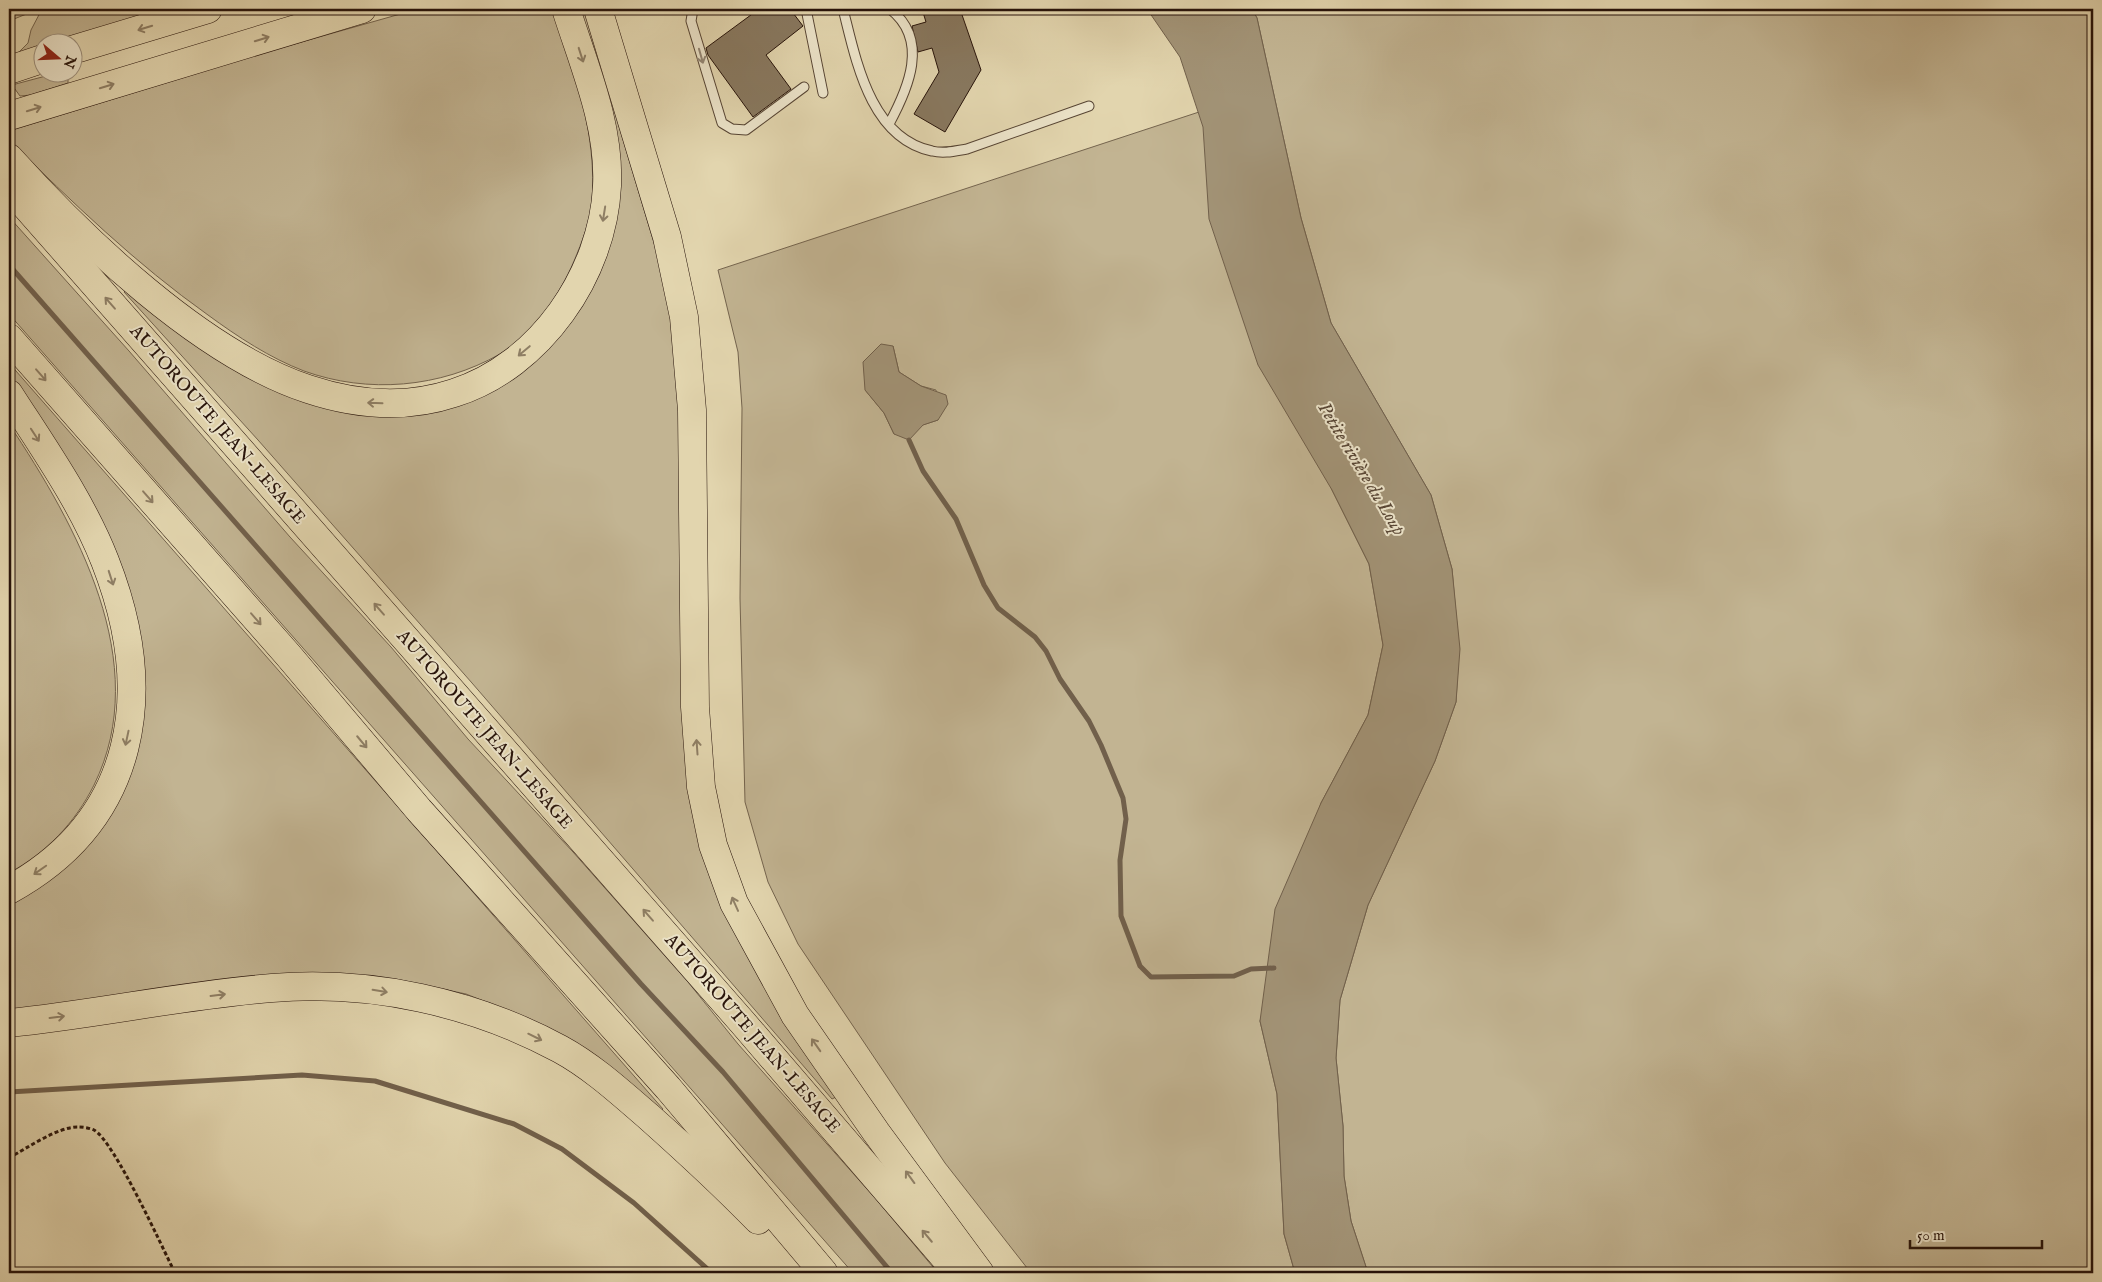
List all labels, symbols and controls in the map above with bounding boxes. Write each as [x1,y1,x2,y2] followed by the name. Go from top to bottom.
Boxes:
[137,24,153,34] one-way arrow
[32,32,82,82] north arrow
[254,34,270,44] one-way arrow
[576,47,586,63] one-way arrow
[696,47,706,63] one-way arrow
[59,52,80,71] text: N
[98,81,114,91] one-way arrow
[26,103,42,113] one-way arrow
[598,206,608,222] one-way arrow
[104,297,116,310] one-way arrow
[123,320,310,529] street label: AUTOROUTE JEAN-LESAGE
[518,346,531,357] one-way arrow
[35,368,46,381] one-way arrow
[367,398,383,407] one-way arrow
[1312,398,1411,540] water label: Petite rivière du Loup
[30,428,40,442] one-way arrow
[143,490,154,503] one-way arrow
[106,570,116,586] one-way arrow
[373,603,384,616] one-way arrow
[250,612,262,625] one-way arrow
[390,625,577,834] street label: AUTOROUTE JEAN-LESAGE
[122,730,131,746] one-way arrow
[356,735,367,748] one-way arrow
[693,739,702,755] one-way arrow
[33,865,47,875] one-way arrow
[729,897,739,912] one-way arrow
[642,909,654,922] one-way arrow
[658,929,845,1138] street label: AUTOROUTE JEAN-LESAGE
[372,986,388,996] one-way arrow
[210,990,226,1000] one-way arrow
[49,1012,65,1022] one-way arrow
[527,1032,542,1042] one-way arrow
[811,1038,821,1052] one-way arrow
[904,1171,915,1185] one-way arrow
[1910,1217,2042,1249] scale bar
[1917,1226,1945,1245] text: 50 m
[921,1230,932,1243] one-way arrow

